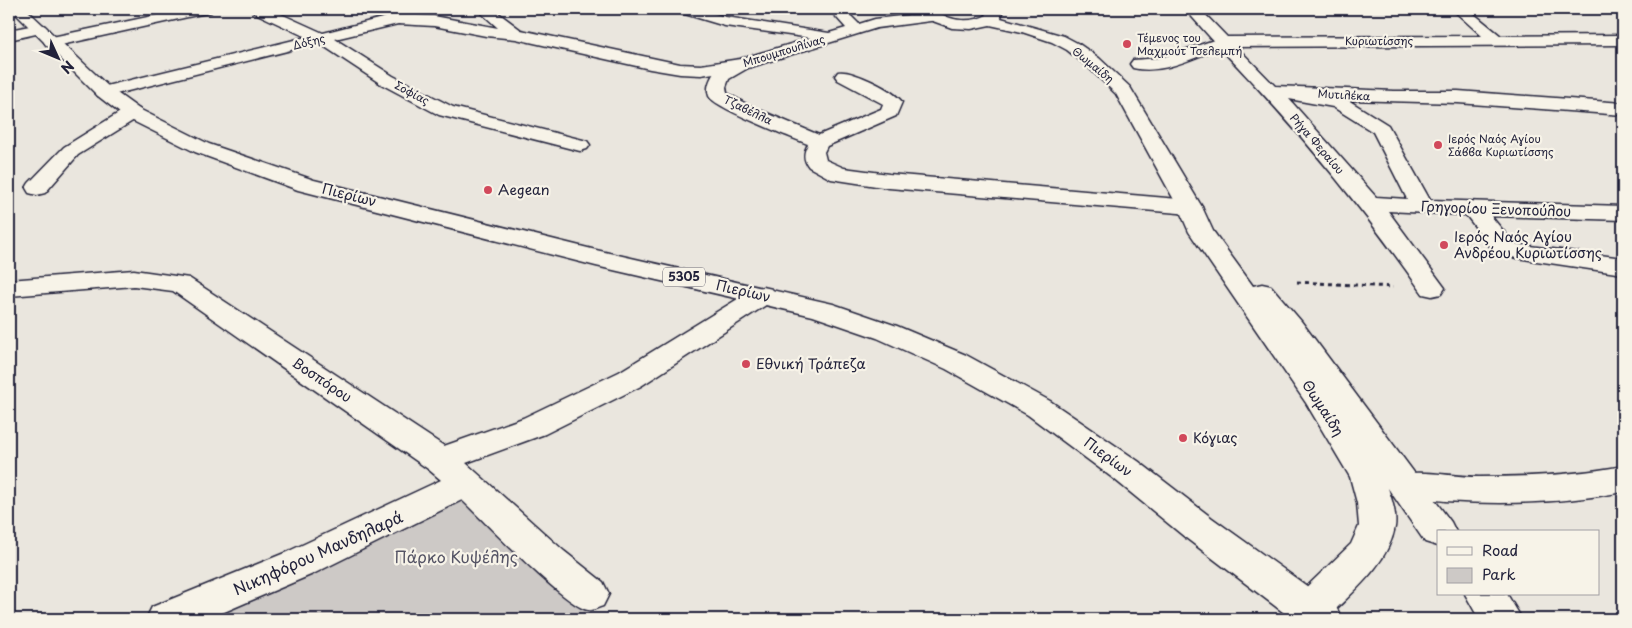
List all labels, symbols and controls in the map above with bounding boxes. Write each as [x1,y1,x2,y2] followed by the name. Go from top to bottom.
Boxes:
[291,29,327,54] street label: Δόξης
[1137,29,1242,59] place label: Τέμενος του Μαχμούτ Τσελεμπή
[741,30,827,71] street label: Μπουμπουλίνας
[32,32,82,82] north arrow
[1345,32,1413,49] street label: Κυριωτίσσης
[1121,38,1133,50] marker: Τέμενος του Μαχμούτ Τσελεμπή
[1069,42,1118,87] street label: Θωμαίδη
[56,56,79,79] text: N
[392,76,433,109] street label: Σοφίας
[1317,85,1371,104] street label: Μυτιλέκα
[721,90,775,129] street label: Τζαβέλλα
[1286,110,1349,178] street label: Ρήγα Φεραίου
[1448,130,1554,160] place label: Ιερός Ναός Αγίου Σάββα Κυριωτίσσης
[1432,139,1444,151] marker: Ιερός Ναός Αγίου Σάββα Κυριωτίσσης
[319,178,379,211] street label: Πιερίων
[498,179,550,200] place label: Aegean
[482,184,494,196] marker: Aegean
[1420,195,1572,222] street label: Γρηγορίου Ξενοπούλου
[1454,226,1602,263] place label: Ιερός Ναός Αγίου Ανδρέου Κυριωτίσσης
[1438,239,1450,251] marker: Ιερός Ναός Αγίου Ανδρέου Κυριωτίσσης
[663,268,705,286] road number: 5305
[714,274,773,307] street label: Πιερίων
[288,352,356,407] street label: Βοσπόρου
[756,353,866,374] place label: Εθνική Τράπεζα
[740,358,752,370] marker: Εθνική Τράπεζα
[1297,375,1349,440] street label: Θωμαίδη
[1193,427,1238,448] place label: Κόγιας
[1080,432,1137,482] street label: Πιερίων
[1177,432,1189,444] marker: Κόγιας
[229,504,406,600] street label: Νικηφόρου Μανδηλαρά
[1437,530,1600,596] legend
[1482,538,1518,561] text: Road
[394,544,518,568] park label: Πάρκο Κυψέλης
[1482,562,1516,585] text: Park

